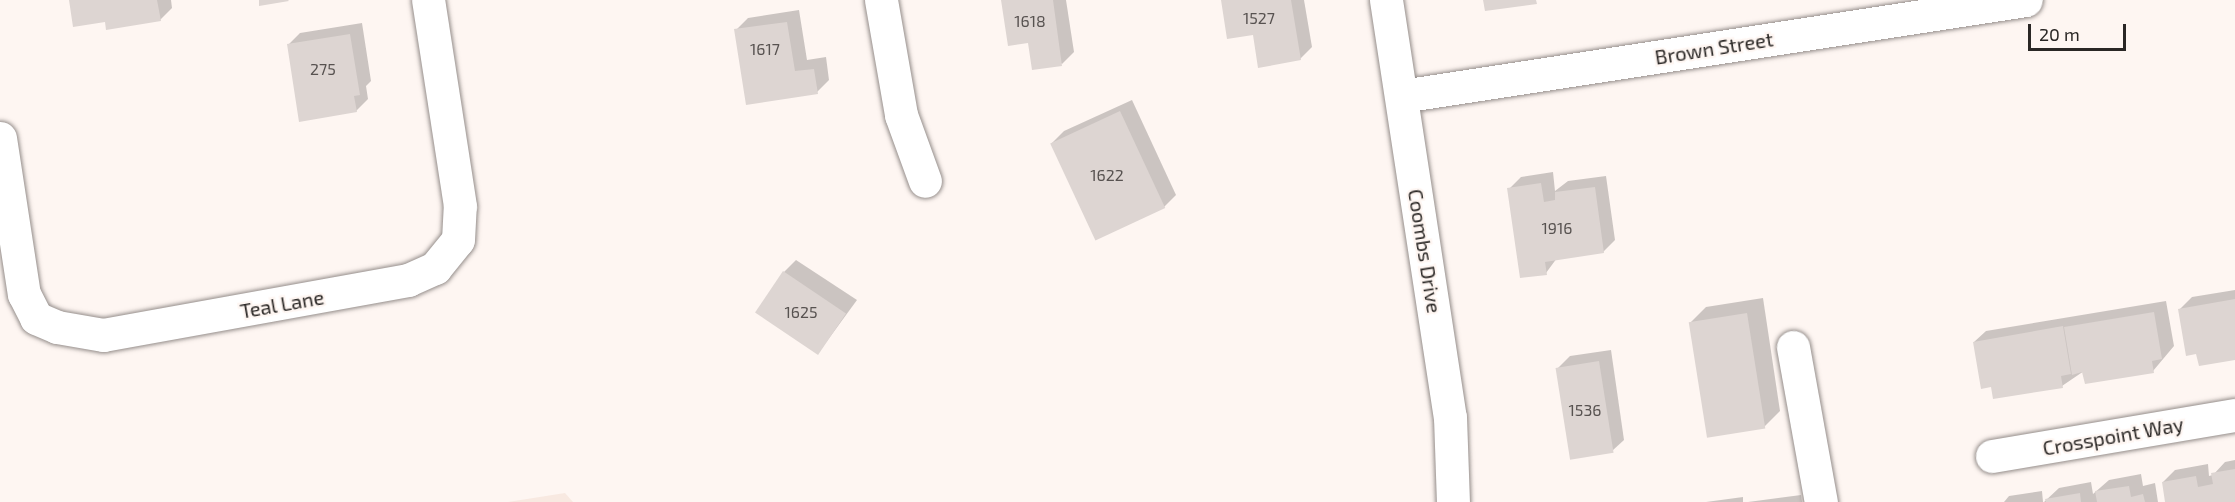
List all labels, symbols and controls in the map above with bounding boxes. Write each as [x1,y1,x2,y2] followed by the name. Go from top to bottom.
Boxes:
[1243,8,1275,28] house number: 1527
[1014,11,1046,31] house number: 1618
[2031,12,2128,50] scale bar
[2039,23,2080,45] text: 20 m
[1653,27,1775,69] street label: Brown Street
[750,39,780,59] house number: 1617
[310,59,336,79] house number: 275
[1090,165,1124,185] house number: 1622
[1403,187,1447,315] street label: Coombs Drive
[1541,218,1573,238] house number: 1916
[238,285,326,323] street label: Teal Lane
[784,302,818,322] house number: 1625
[1569,400,1601,420] house number: 1536
[2041,412,2185,460] street label: Crosspoint Way

